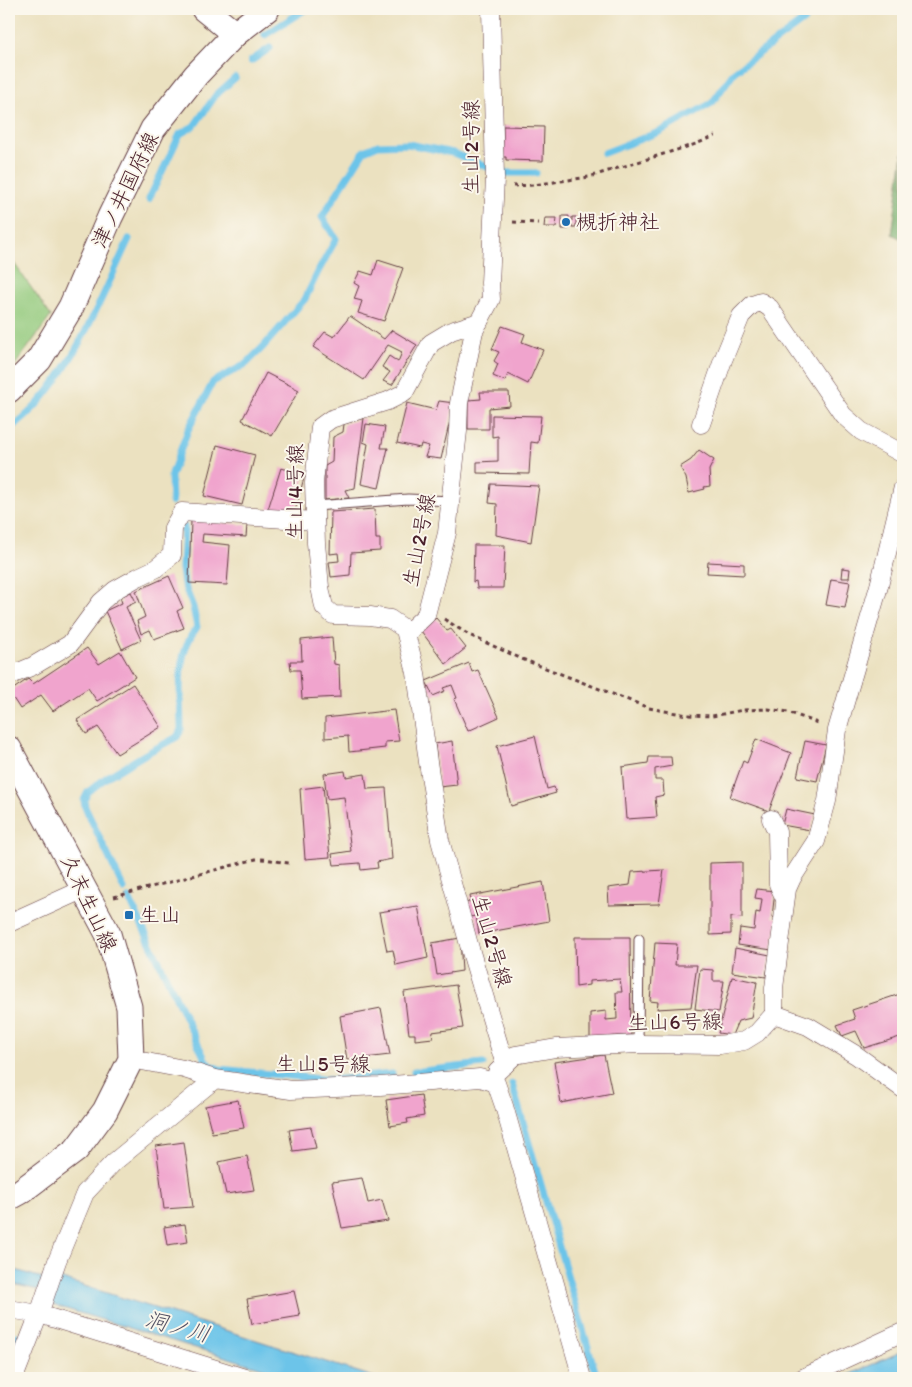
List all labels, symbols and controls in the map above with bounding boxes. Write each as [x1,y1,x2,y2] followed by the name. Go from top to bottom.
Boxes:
[458,99,483,195] street label: 生山2号線
[86,128,163,252] street label: 津ノ井国府線
[576,209,660,234] place label: 槻折神社
[560,216,572,228] marker: 槻折神社
[281,443,308,541] street label: 生山4号線
[397,491,440,589] street label: 生山2号線
[56,850,123,956] street label: 久末生山線
[467,892,518,990] street label: 生山2号線
[139,902,181,927] place label: 生山
[123,909,135,921] marker: 生山
[627,1008,723,1035] street label: 生山6号線
[275,1051,371,1076] street label: 生山5号線
[142,1305,213,1348] water label: 洞ノ川

